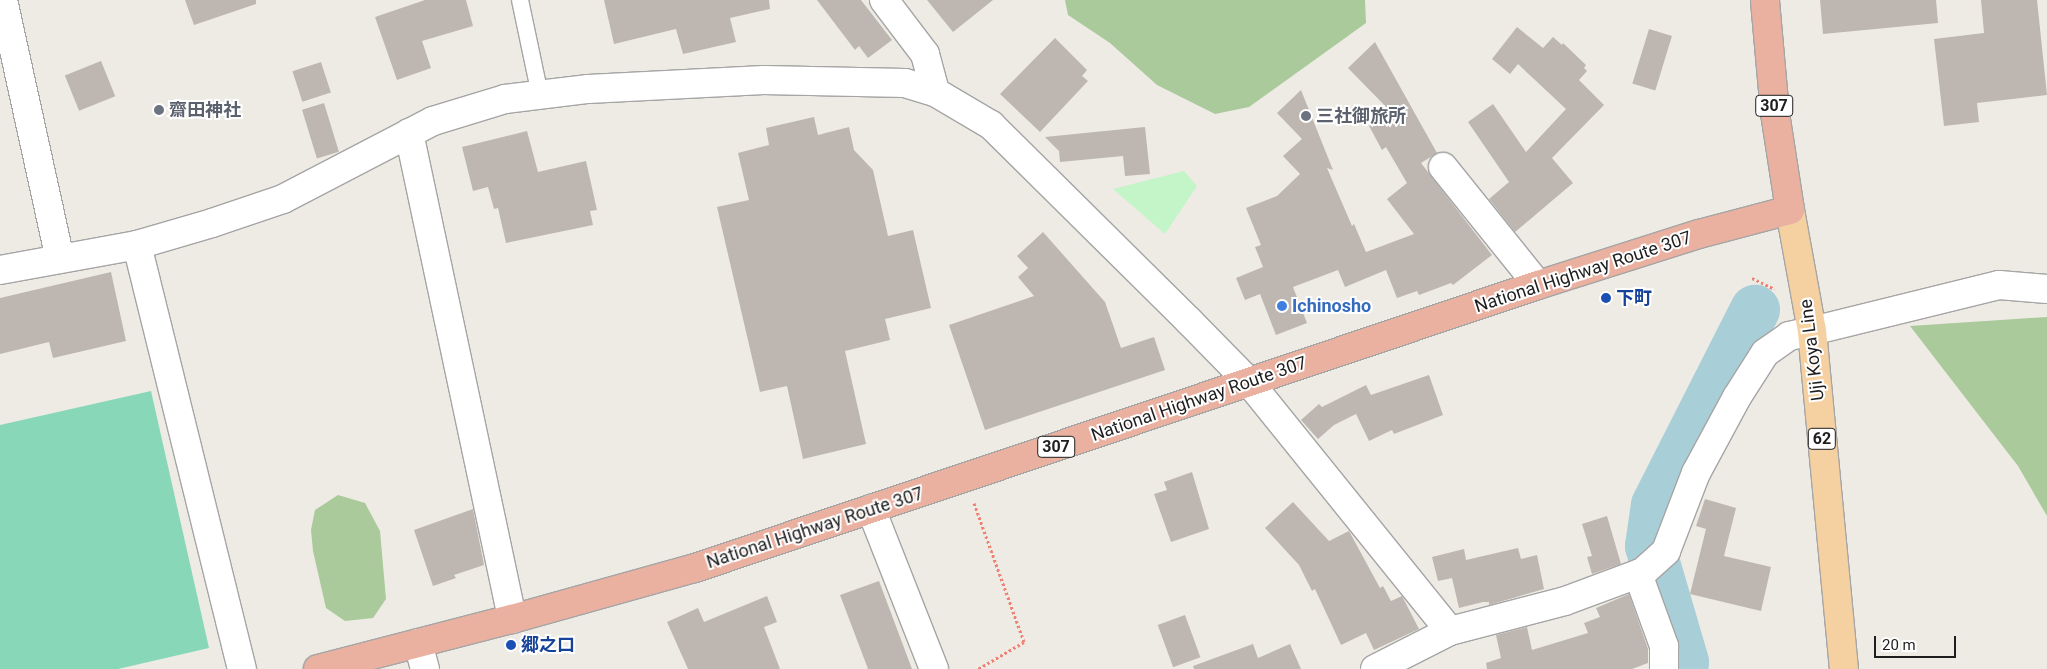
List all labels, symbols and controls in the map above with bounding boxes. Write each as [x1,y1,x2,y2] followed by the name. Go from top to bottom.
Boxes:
[1754,92,1794,120] road number: 307
[169,99,241,121] place label: 齋田神社
[153,104,165,116] marker: 齋田神社
[1316,105,1406,127] place label: 三社御旅所
[1300,110,1312,122] marker: 三社御旅所
[1472,227,1694,317] street label: National Highway Route 307
[1616,287,1652,309] place label: 下町
[1600,292,1612,304] marker: 下町
[1292,295,1371,317] place label: Ichinosho
[1795,298,1829,402] street label: Uji Koya Line
[1276,300,1288,312] marker: Ichinosho
[1088,352,1310,446] street label: National Highway Route 307
[1807,426,1837,452] road number: 62
[1036,434,1076,461] road number: 307
[704,483,926,573] street label: National Highway Route 307
[1877,626,1960,658] scale bar
[521,634,575,656] place label: 郷之口
[1882,636,1916,654] text: 20 m
[505,639,517,651] marker: 郷之口

